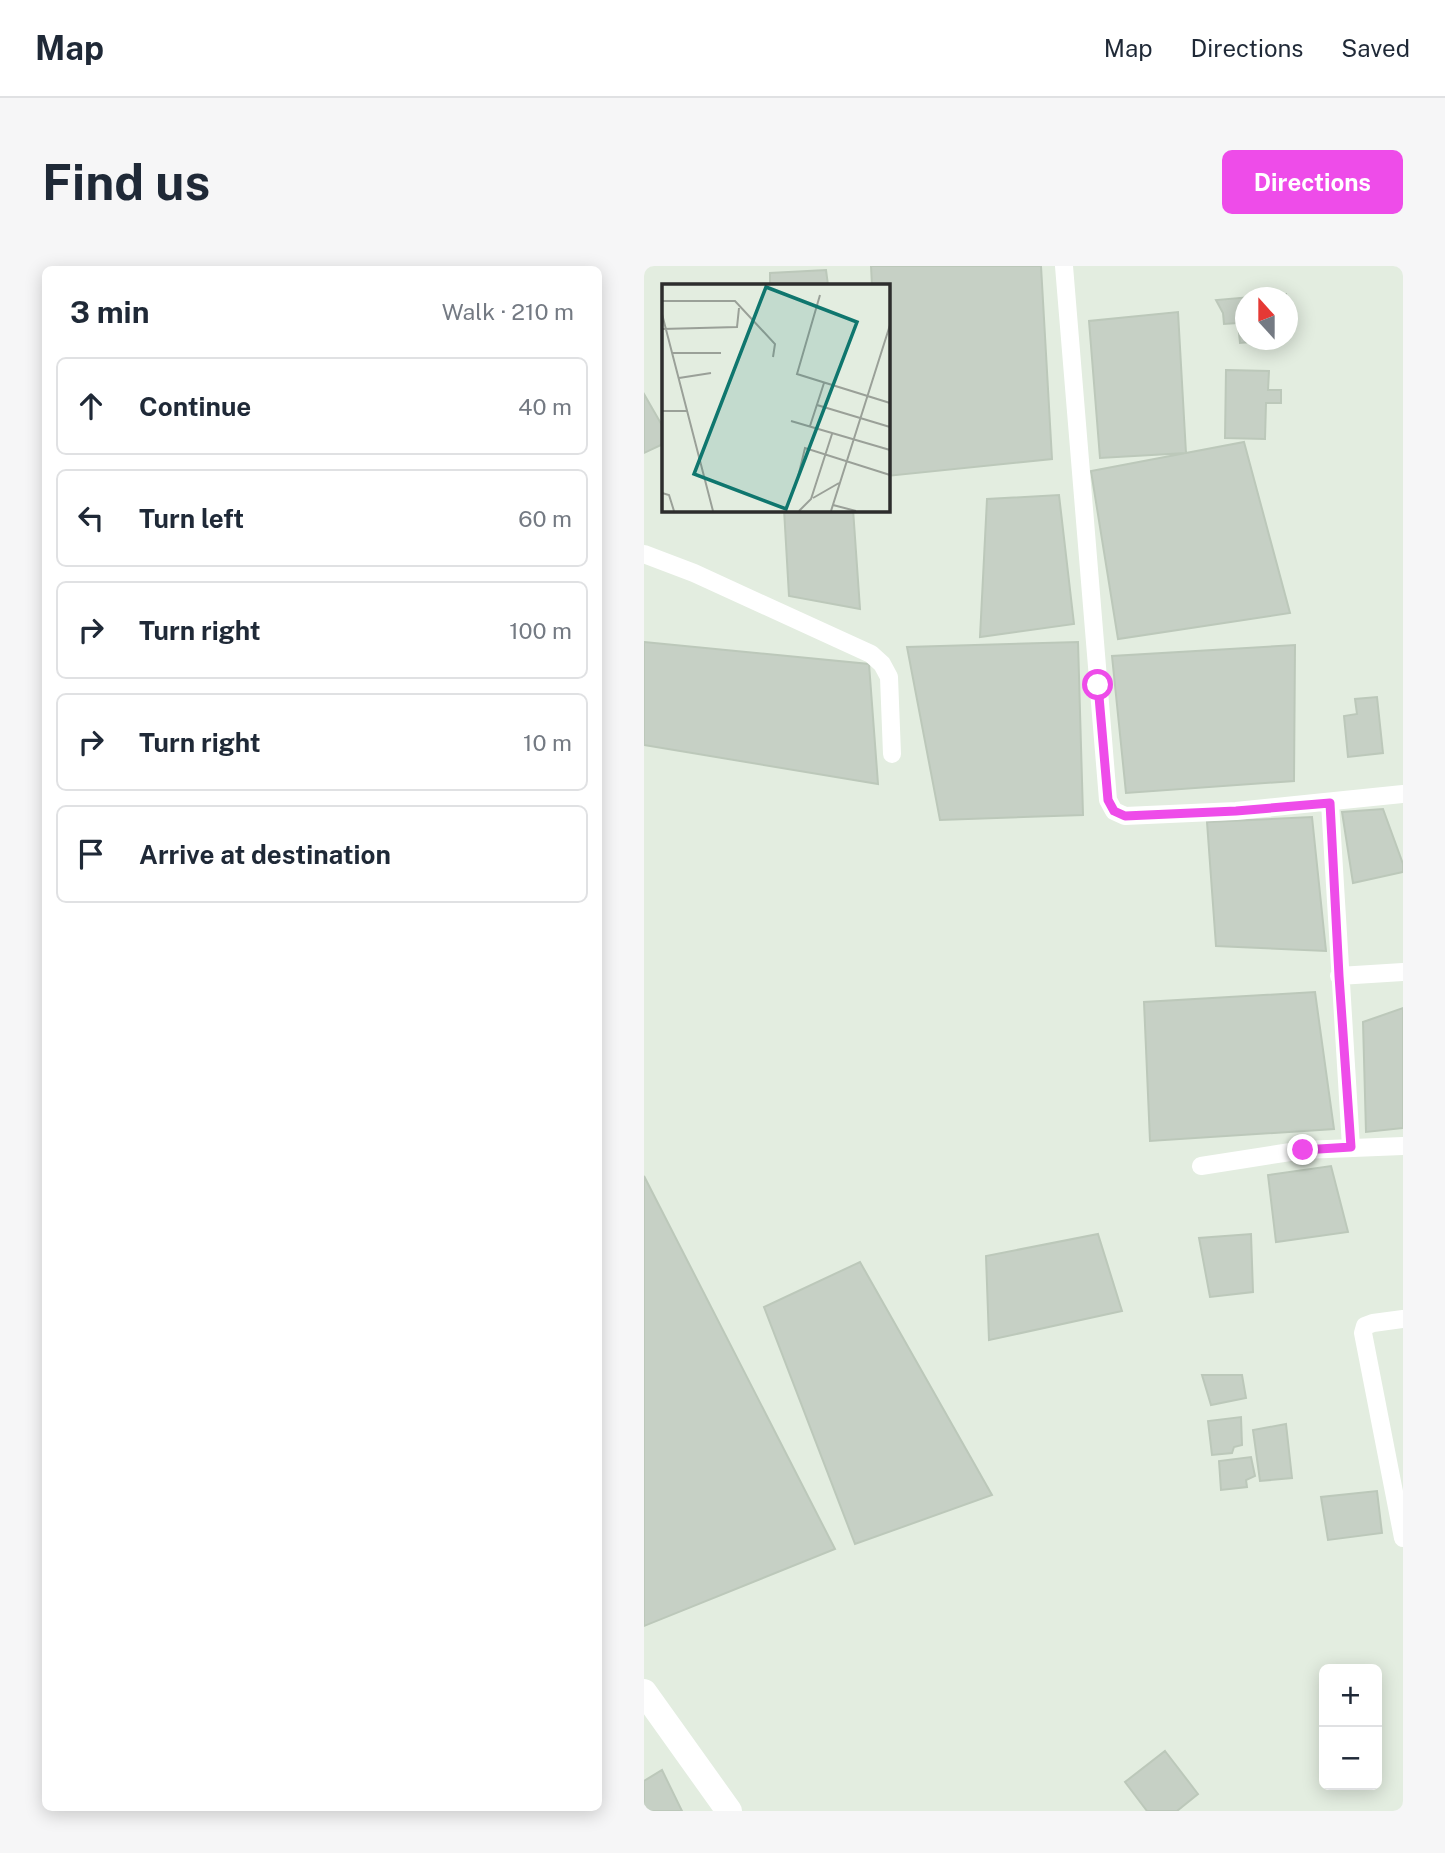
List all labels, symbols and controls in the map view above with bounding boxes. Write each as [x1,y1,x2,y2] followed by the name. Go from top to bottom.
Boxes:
[35,29,104,67] text: Map
[1104,34,1153,62] text: Map
[1191,34,1303,62] text: Directions
[1341,34,1410,62] text: Saved
[1222,150,1403,214] button: Directions
[42,153,210,211] text: Find us
[662,284,889,511] inset map
[1235,287,1298,350] north arrow
[70,294,149,330] text: 3 min
[442,298,574,325] text: Walk · 210 m
[72,387,110,425] icon: ahead
[139,391,251,422] text: Continue
[518,393,572,420] text: 40 m
[72,499,110,537] icon: left
[139,503,244,534] text: Turn left
[518,505,572,532] text: 60 m
[72,611,110,649] icon: right
[139,615,261,646] text: Turn right
[509,617,572,644] text: 100 m
[1082,669,1113,700] route start
[72,723,110,761] icon: right
[139,727,261,758] text: Turn right
[523,729,572,756] text: 10 m
[72,835,110,873] icon: arrive
[139,839,391,870] text: Arrive at destination
[1287,1134,1318,1165] route end
[1319,1664,1382,1790] map controls
[1319,1664,1382,1727] button: +
[1319,1727,1382,1790] button: −

